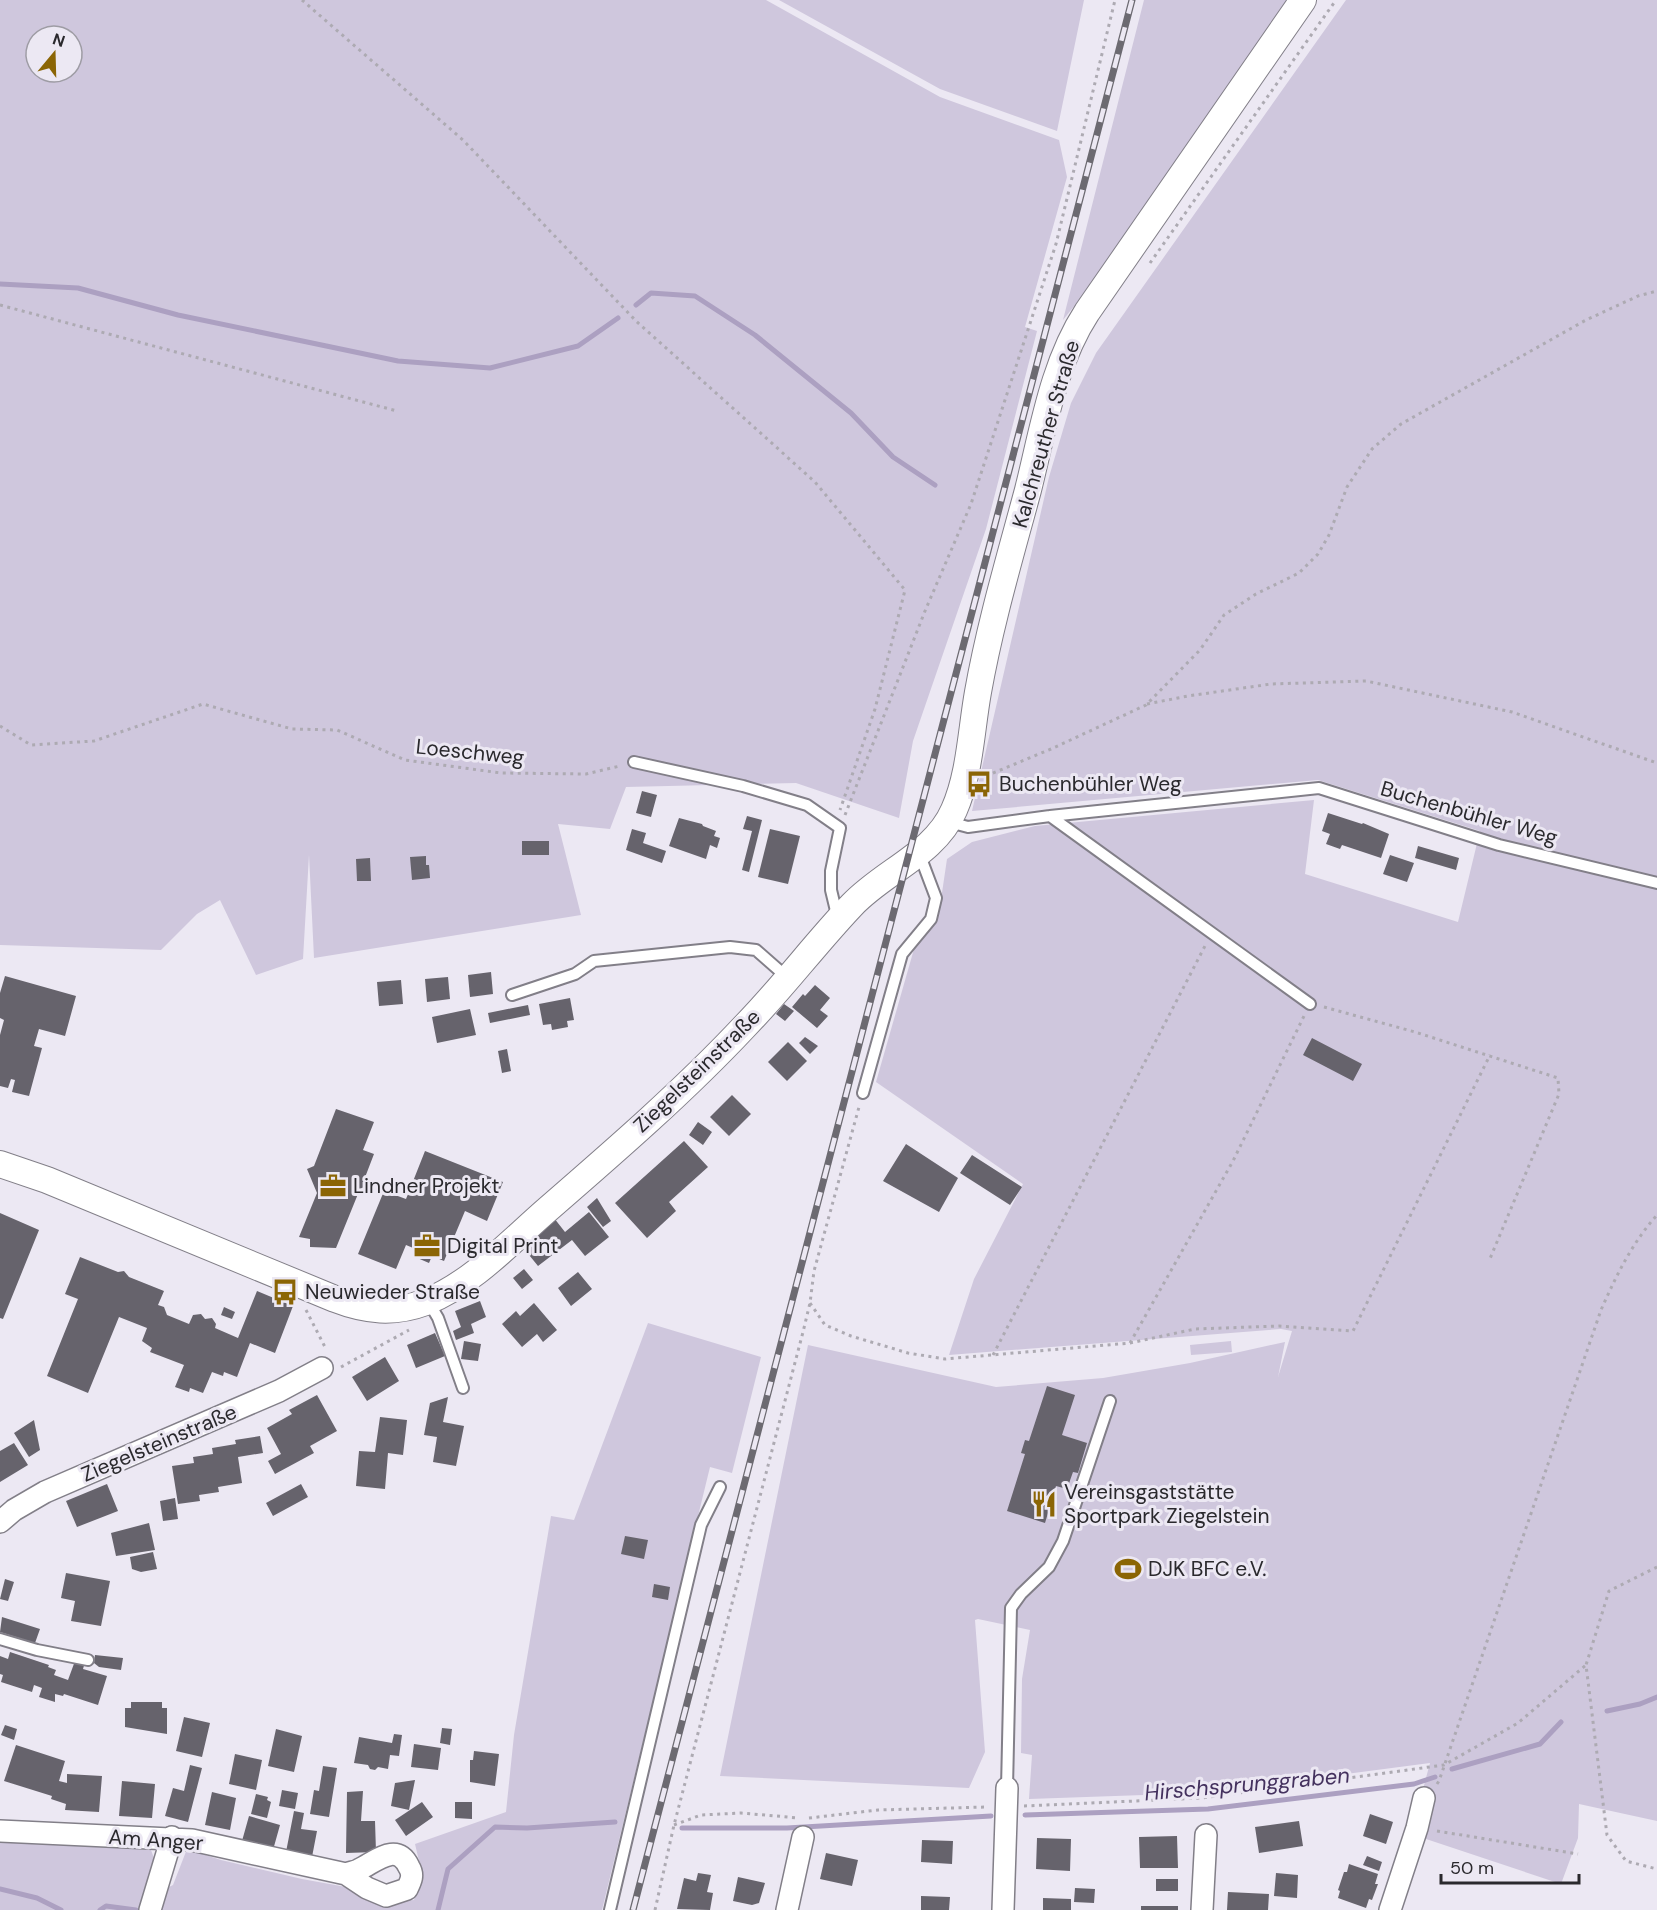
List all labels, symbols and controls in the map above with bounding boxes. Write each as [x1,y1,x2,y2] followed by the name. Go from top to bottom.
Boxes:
[24,24,84,84] north arrow
[50,28,68,52] text: N
[1006,337,1086,531] street label: Kalchreuther Straße
[414,732,526,772] street label: Loeschweg
[964,769,994,799] bus stop icon: Buchenbühler Weg
[999,770,1182,798] place label: Buchenbühler Weg
[1377,774,1561,852] street label: Buchenbühler Weg
[627,1003,767,1139] street label: Ziegelsteinstraße
[318,1171,348,1201] office icon: Lindner Projekt
[353,1172,500,1200] place label: Lindner Projekt
[412,1231,442,1261] office icon: Digital Print
[447,1232,558,1260] place label: Digital Print
[270,1277,300,1307] bus stop icon: Neuwieder Straße
[305,1278,480,1306] place label: Neuwieder Straße
[77,1398,241,1488] street label: Ziegelsteinstraße
[1064,1478,1270,1530] place label: Vereinsgaststätte Sportpark Ziegelstein
[1029,1489,1059,1519] restaurant icon: Vereinsgaststätte Sportpark Ziegelstein
[1113,1554,1143,1584] sports icon: DJK BFC e.V.
[1148,1555,1266,1583] place label: DJK BFC e.V.
[1143,1761,1351,1807] water label: Hirschsprunggraben
[108,1823,205,1857] street label: Am Anger
[1441,1847,1579,1885] scale bar
[1450,1856,1494,1880] text: 50 m

